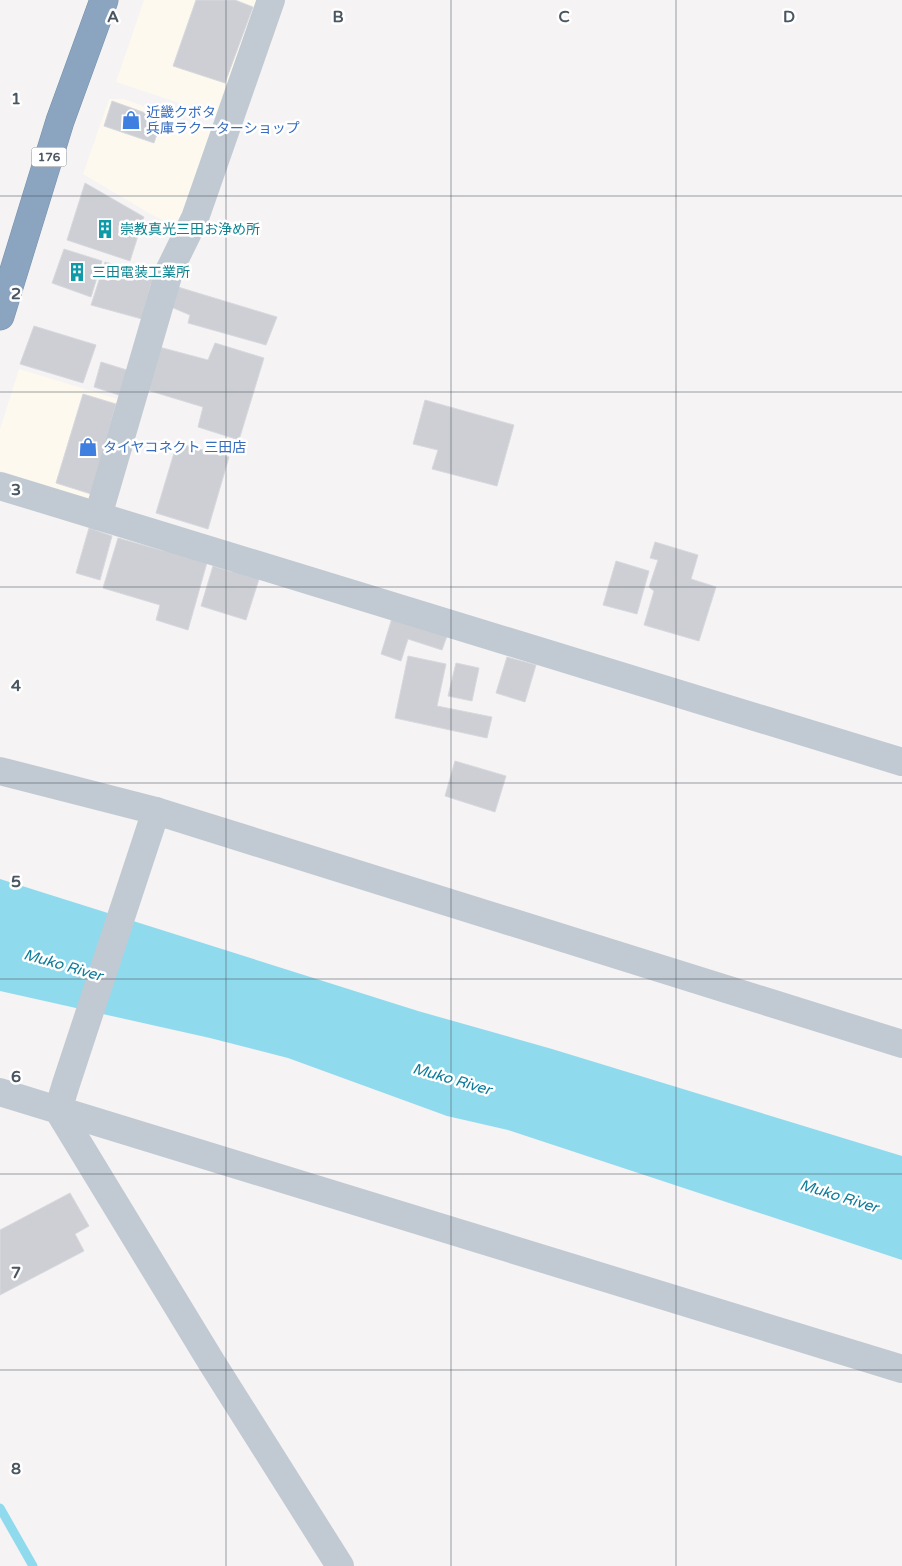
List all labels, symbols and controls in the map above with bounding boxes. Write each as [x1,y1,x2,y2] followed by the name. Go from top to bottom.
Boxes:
[107,7,119,27] text: A
[332,7,344,27] text: B
[558,7,570,27] text: C
[783,7,795,27] text: D
[11,89,21,109] text: 1
[146,104,300,137] place label: 近畿クボタ 兵庫ラクーターショップ
[120,109,142,131] shop icon: 近畿クボタ 兵庫ラクーターショップ
[32,148,66,166] road number: 176
[94,218,116,240] building icon: 崇教真光三田お浄め所
[120,221,260,238] place label: 崇教真光三田お浄め所
[66,261,88,283] building icon: 三田電装工業所
[92,264,190,281] place label: 三田電装工業所
[11,284,21,304] text: 2
[77,436,99,458] shop icon: タイヤコネクト 三田店
[103,439,246,456] place label: タイヤコネクト 三田店
[11,480,21,500] text: 3
[11,676,21,696] text: 4
[11,872,21,892] text: 5
[22,945,107,985] water label: Muko River
[411,1059,496,1099] water label: Muko River
[11,1067,21,1087] text: 6
[798,1176,883,1217] water label: Muko River
[11,1263,21,1283] text: 7
[11,1459,21,1479] text: 8

